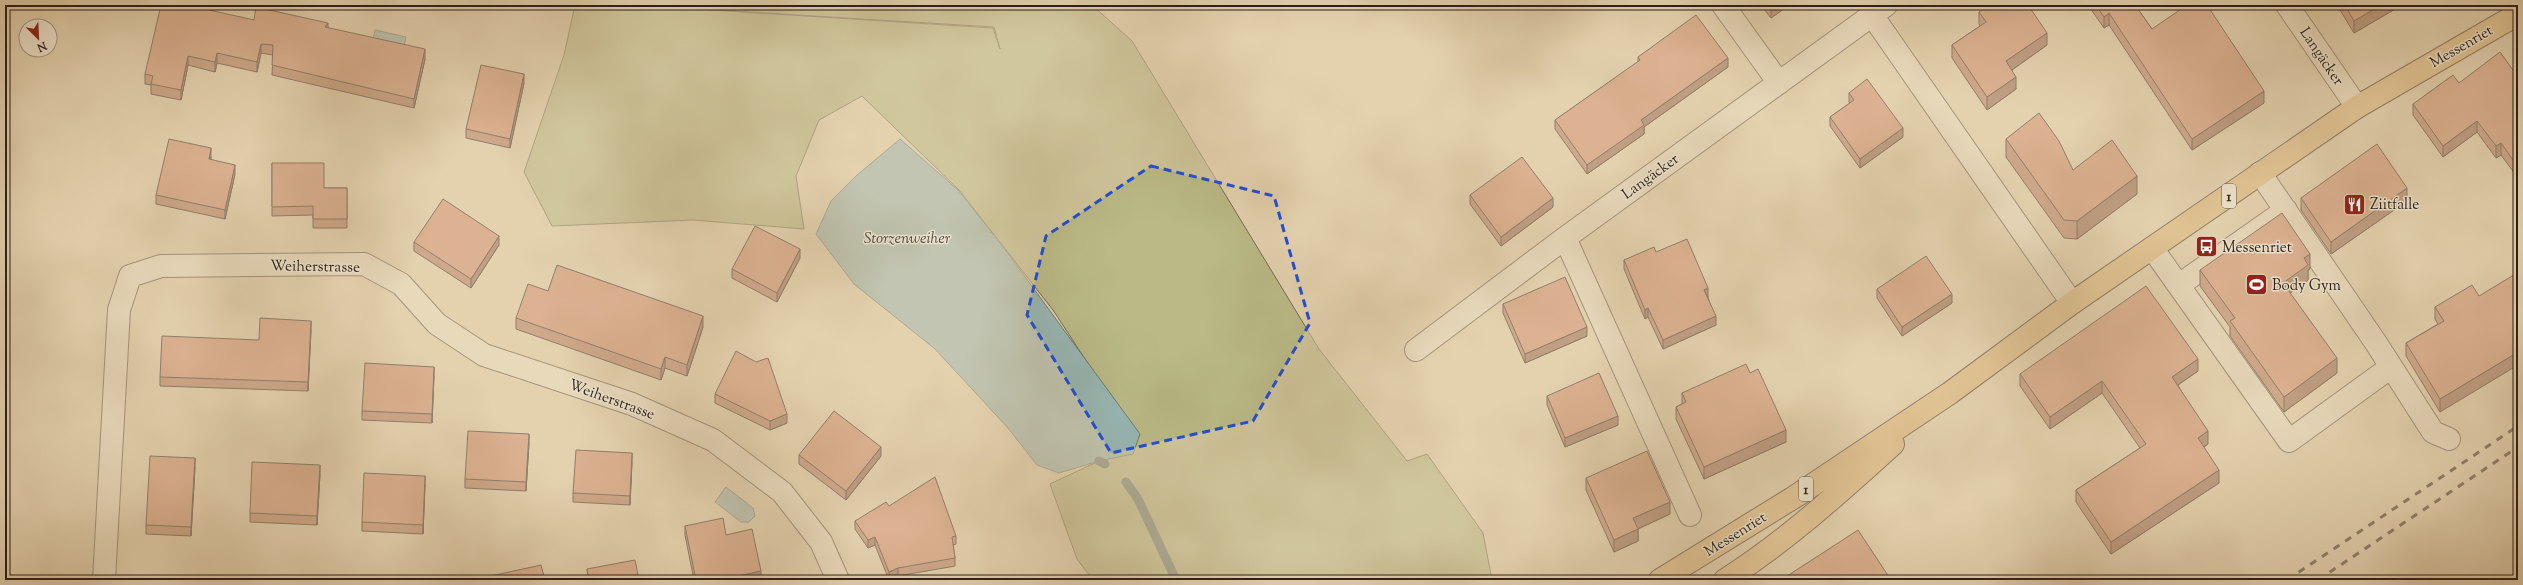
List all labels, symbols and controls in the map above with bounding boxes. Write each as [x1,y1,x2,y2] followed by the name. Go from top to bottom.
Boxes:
[18,18,58,58] north arrow
[2426,21,2497,74] street label: Messenriet
[2294,24,2348,90] street label: Langäcker
[34,37,50,55] text: N
[1618,149,1684,205] street label: Langäcker
[2222,184,2236,208] road number: 1
[2342,191,2368,217] restaurant icon: Ziitfalle
[2370,195,2419,216] place label: Ziitfalle
[864,228,951,251] water label: Storzenweiher
[2194,234,2220,260] bus stop icon: Messenriet
[2222,238,2292,259] place label: Messenriet
[270,256,360,279] street label: Weiherstrasse
[2243,272,2269,298] sports icon: Body Gym
[2272,276,2341,297] place label: Body Gym
[566,375,657,426] street label: Weiherstrasse
[1799,477,1813,501] road number: 1
[1701,508,1771,563] street label: Messenriet

